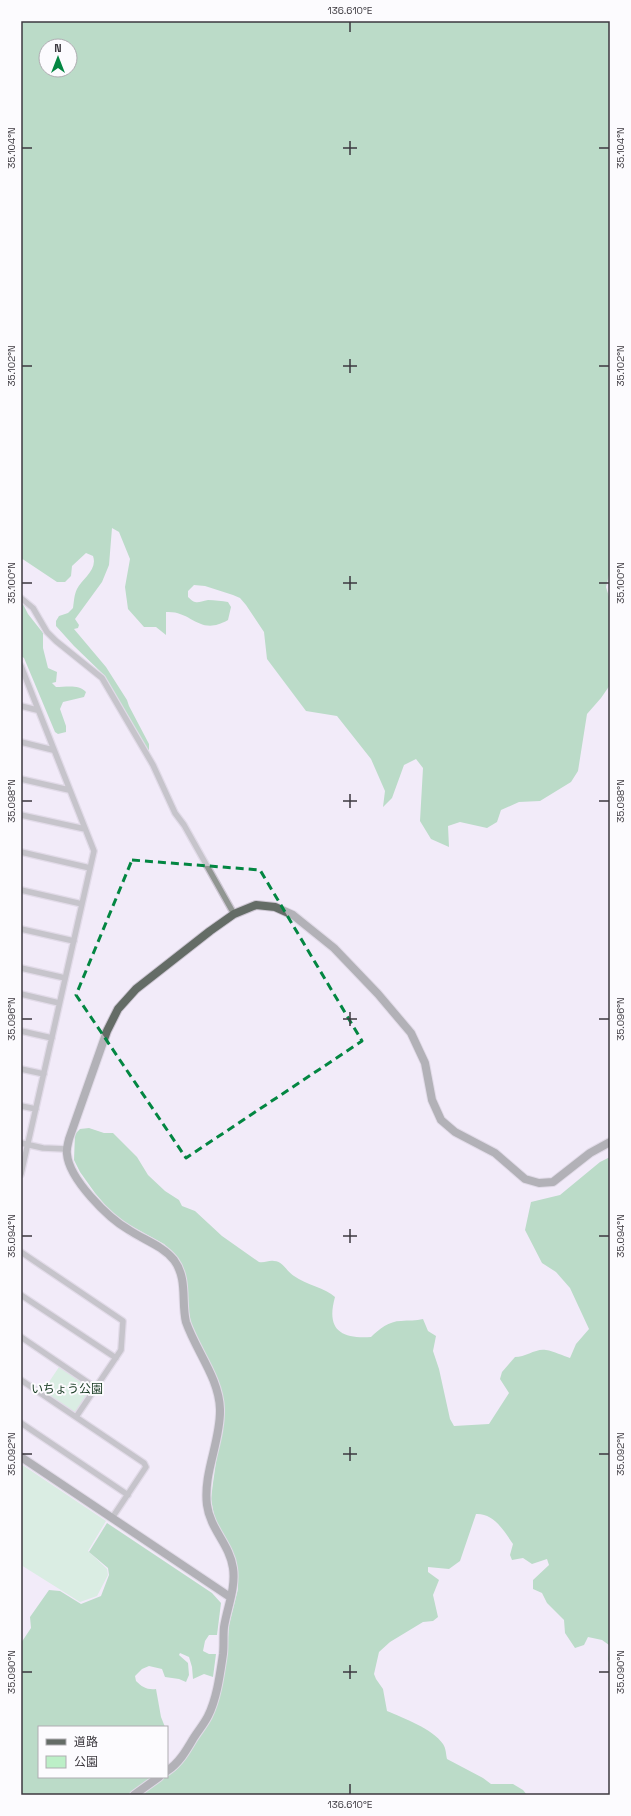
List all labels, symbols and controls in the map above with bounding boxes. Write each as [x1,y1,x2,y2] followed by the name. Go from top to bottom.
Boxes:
[328,4,373,17] text: 136.610°E
[38,38,78,78] north arrow
[54,41,62,55] text: N
[5,127,18,169] text: 35.104°N
[614,127,627,169] text: 35.104°N
[5,345,18,387] text: 35.102°N
[614,345,627,387] text: 35.102°N
[5,562,18,604] text: 35.100°N
[614,562,627,604] text: 35.100°N
[5,779,18,823] text: 35.098°N
[614,779,627,823] text: 35.098°N
[5,997,18,1041] text: 35.096°N
[614,997,627,1041] text: 35.096°N
[5,1214,18,1258] text: 35.094°N
[614,1214,627,1258] text: 35.094°N
[31,1381,103,1397] park label: いちょう公園
[5,1432,18,1476] text: 35.092°N
[614,1432,627,1476] text: 35.092°N
[5,1650,18,1694] text: 35.090°N
[614,1650,627,1694] text: 35.090°N
[38,1726,168,1778] legend
[74,1734,98,1750] text: 道路
[74,1754,98,1770] text: 公園
[328,1798,373,1811] text: 136.610°E

